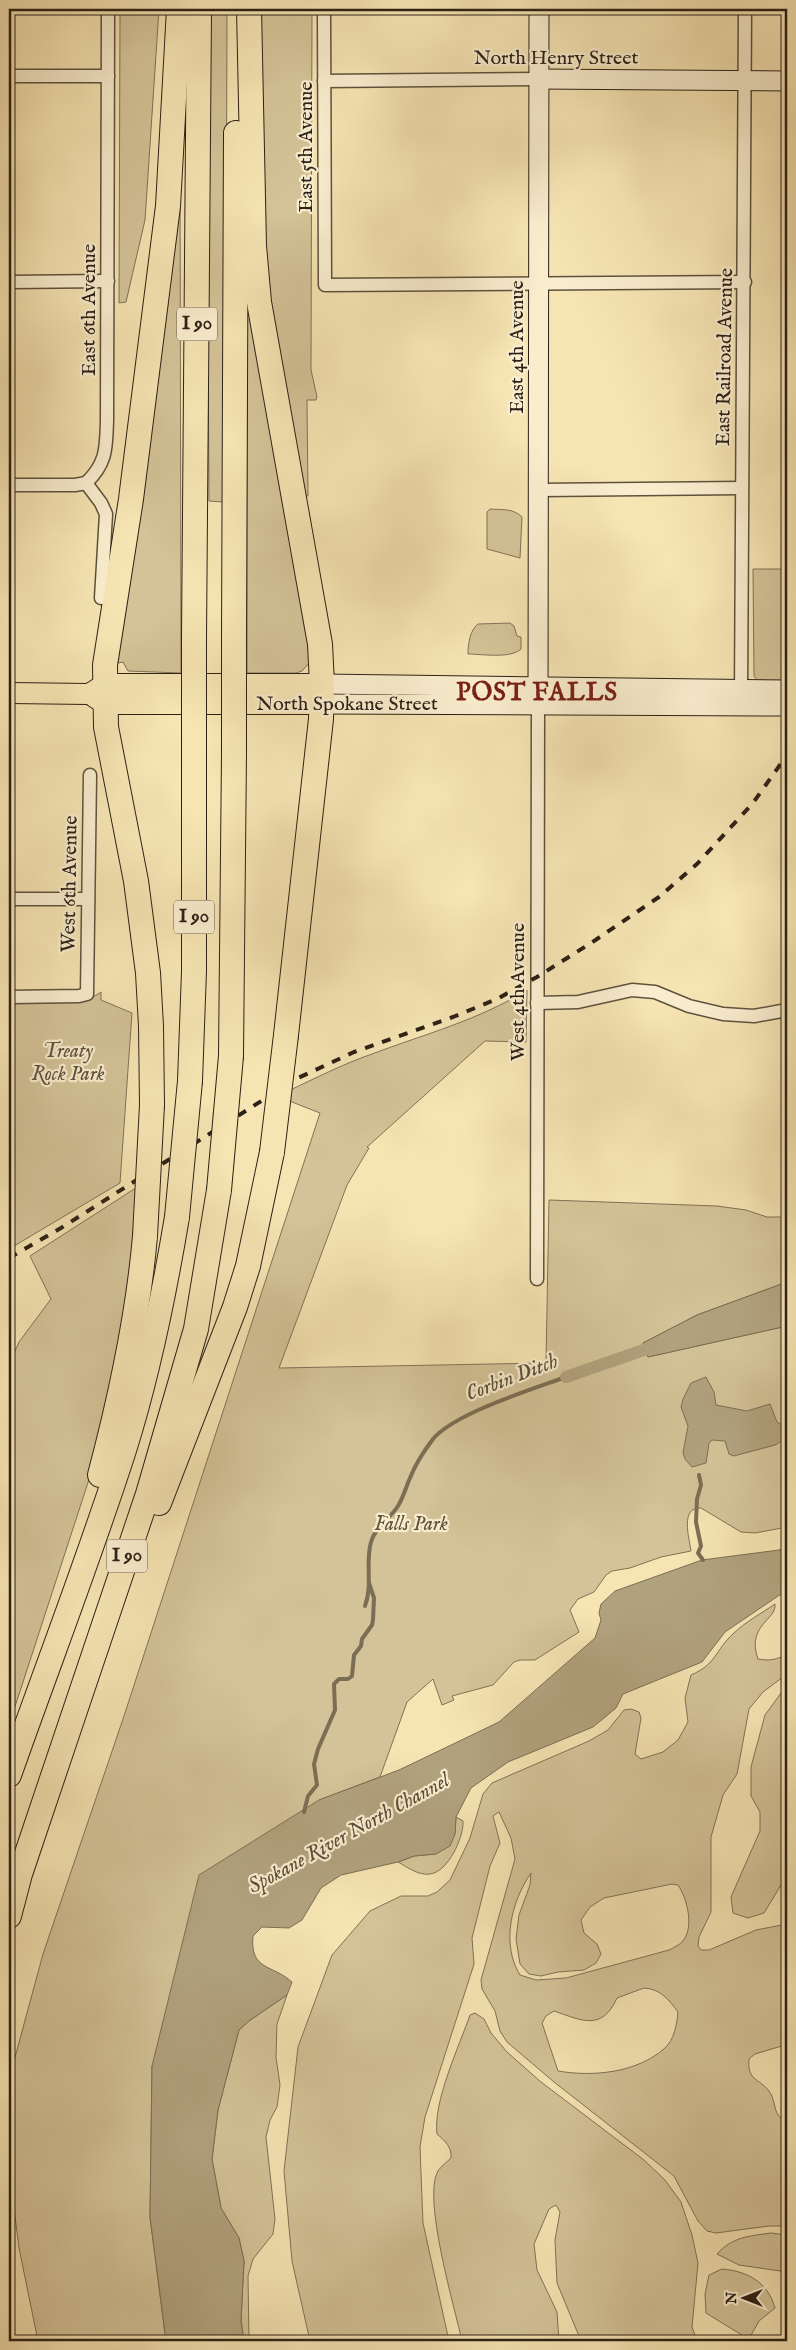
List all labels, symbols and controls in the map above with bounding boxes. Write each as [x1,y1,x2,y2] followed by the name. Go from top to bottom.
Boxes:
[474,46,638,71] street label: North Henry Street
[294,82,319,213] street label: East 5th Avenue
[77,244,102,376] street label: East 6th Avenue
[711,268,739,446] street label: East Railroad Avenue
[505,280,530,414] street label: East 4th Avenue
[177,308,217,340] road number: I 90
[456,677,618,709] district label: POST FALLS
[256,692,438,717] street label: North Spokane Street
[56,815,84,953] street label: West 6th Avenue
[174,900,214,934] road number: I 90
[506,923,531,1061] street label: West 4th Avenue
[32,1039,105,1087] park label: Treaty Rock Park
[462,1348,562,1408] water label: Corbin Ditch
[374,1512,448,1537] park label: Falls Park
[107,1540,147,1572] road number: I 90
[244,1766,456,1901] water label: Spokane River North Channel
[718,2272,768,2322] north arrow
[723,2292,741,2305] text: N

